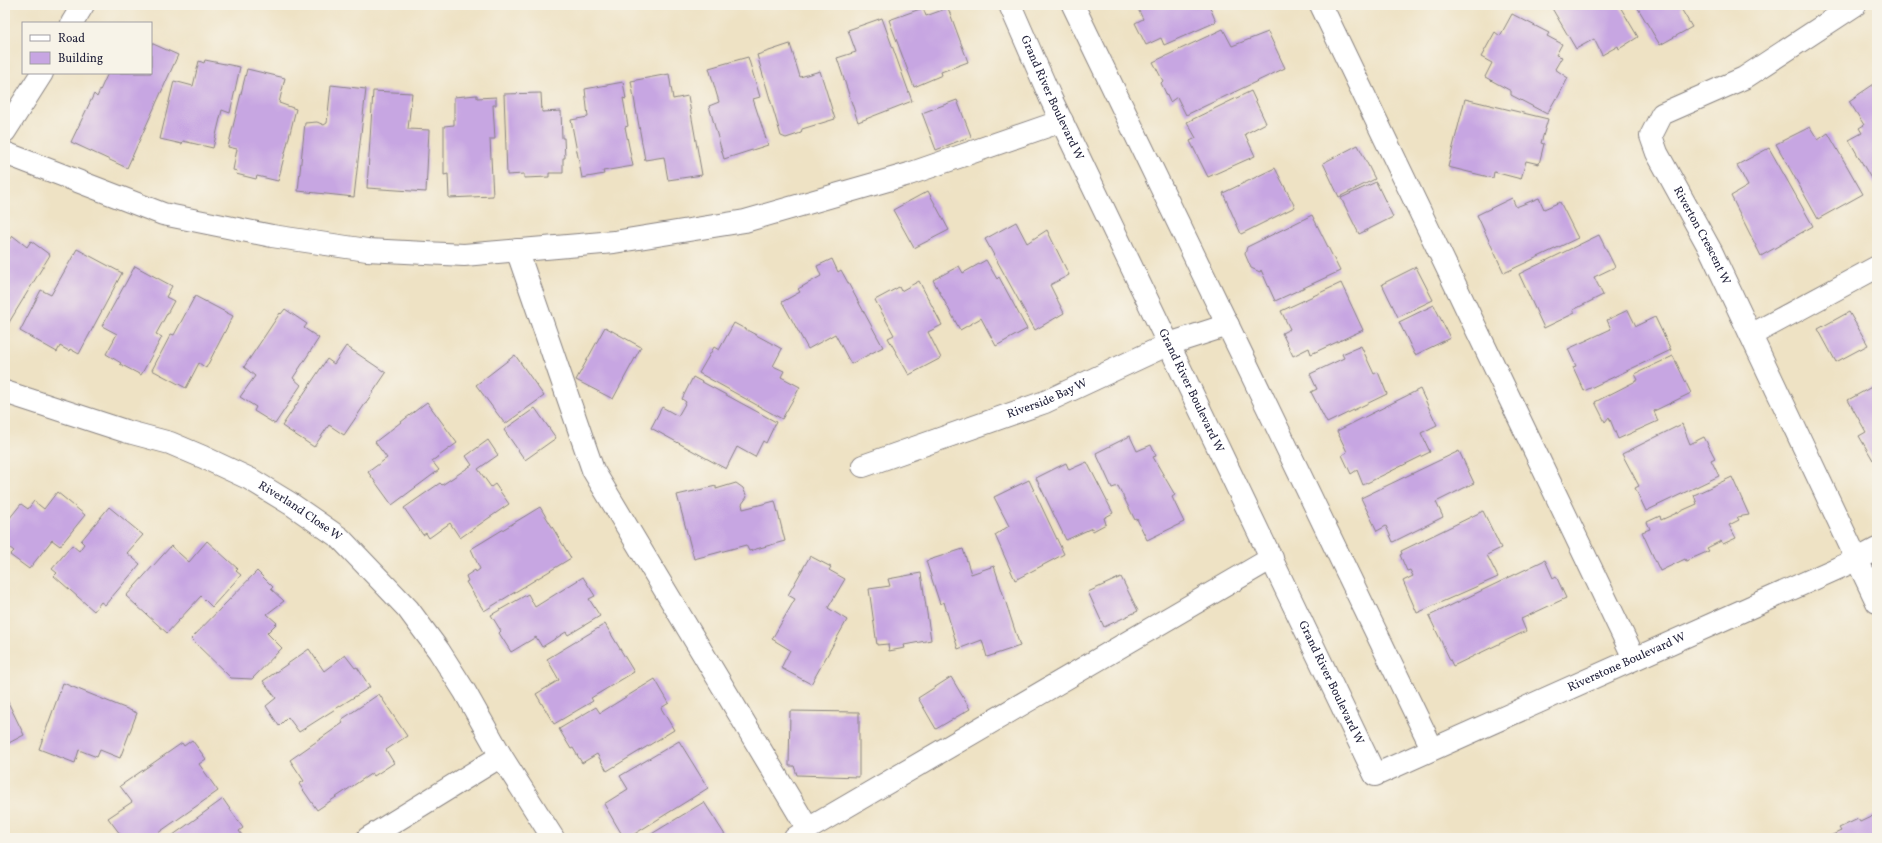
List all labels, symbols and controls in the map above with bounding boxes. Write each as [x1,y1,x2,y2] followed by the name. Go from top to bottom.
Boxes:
[22,22,152,74] legend
[58,31,85,47] text: Road
[1016,33,1087,163] street label: Grand River Boulevard W
[58,51,103,67] text: Building
[1669,184,1734,288] street label: Riverton Crescent W
[1154,326,1227,455] street label: Grand River Boulevard W
[1005,375,1090,423] street label: Riverside Bay W
[255,478,345,545] street label: Riverland Close W
[1294,618,1367,747] street label: Grand River Boulevard W
[1565,629,1688,696] street label: Riverstone Boulevard W

